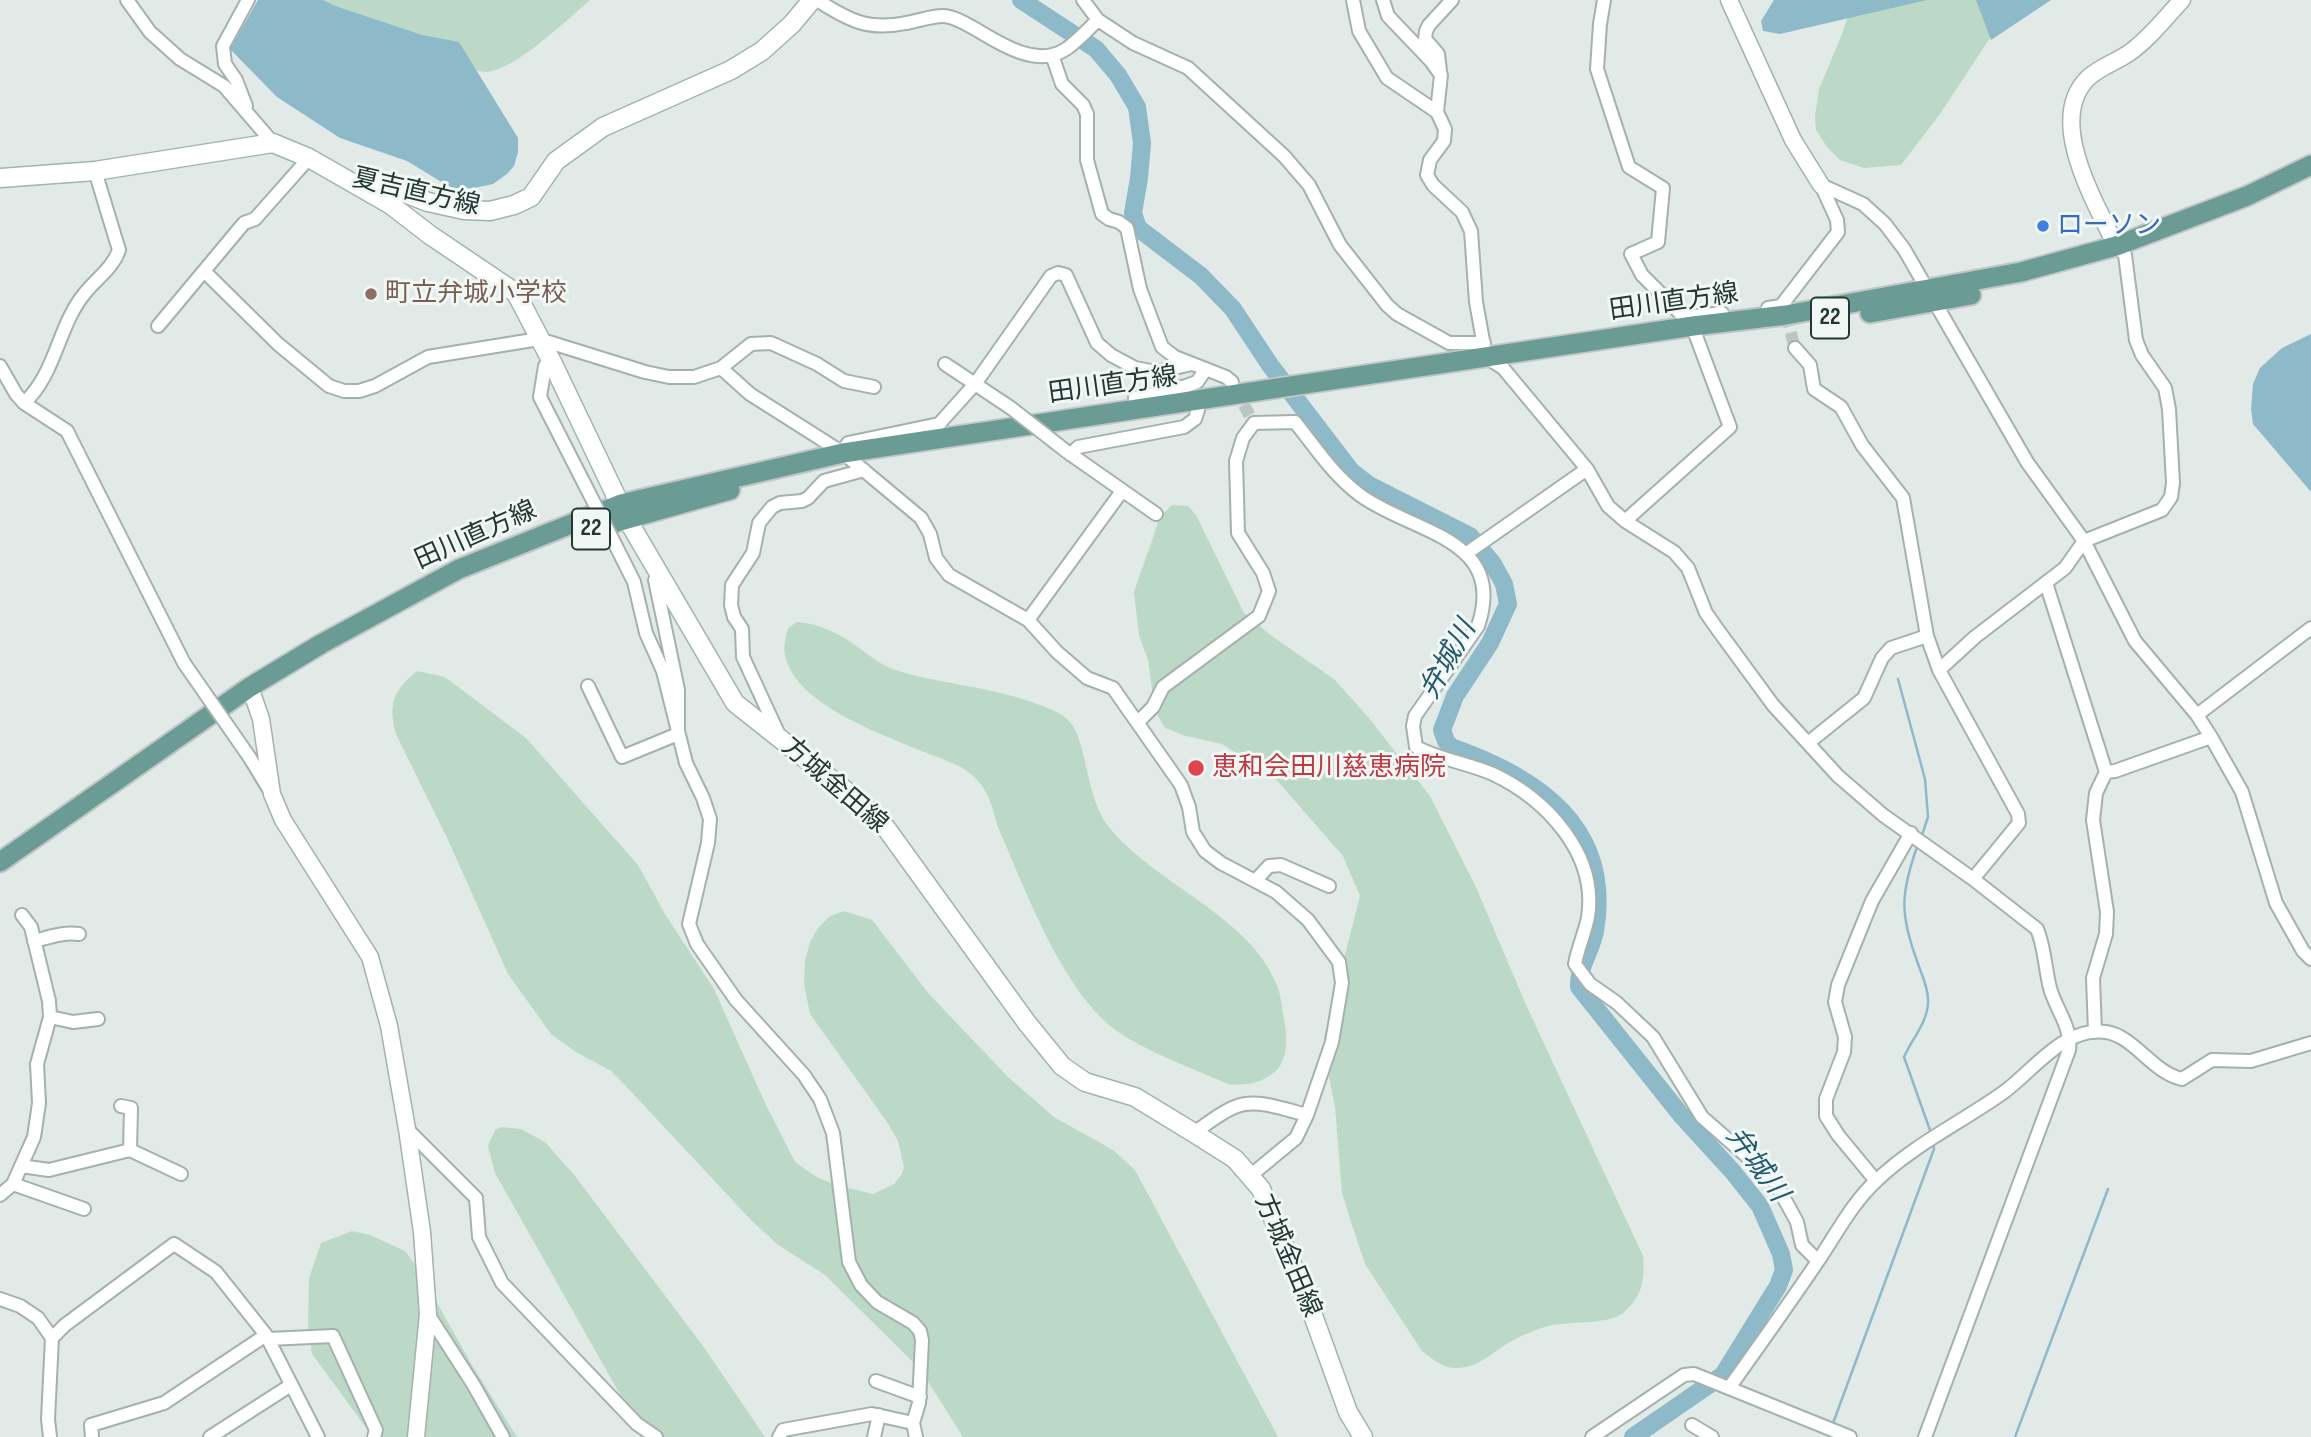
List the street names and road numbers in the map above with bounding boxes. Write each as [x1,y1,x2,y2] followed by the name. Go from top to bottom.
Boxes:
[349,163,483,223] street label: 夏吉直方線
[1607,279,1741,327] street label: 田川直方線
[1811,298,1849,338] road number: 22
[1046,362,1180,410] street label: 田川直方線
[410,495,542,577] street label: 田川直方線
[572,508,610,550] road number: 22
[775,732,893,840] street label: 方城金田線
[1247,1190,1327,1322] street label: 方城金田線

